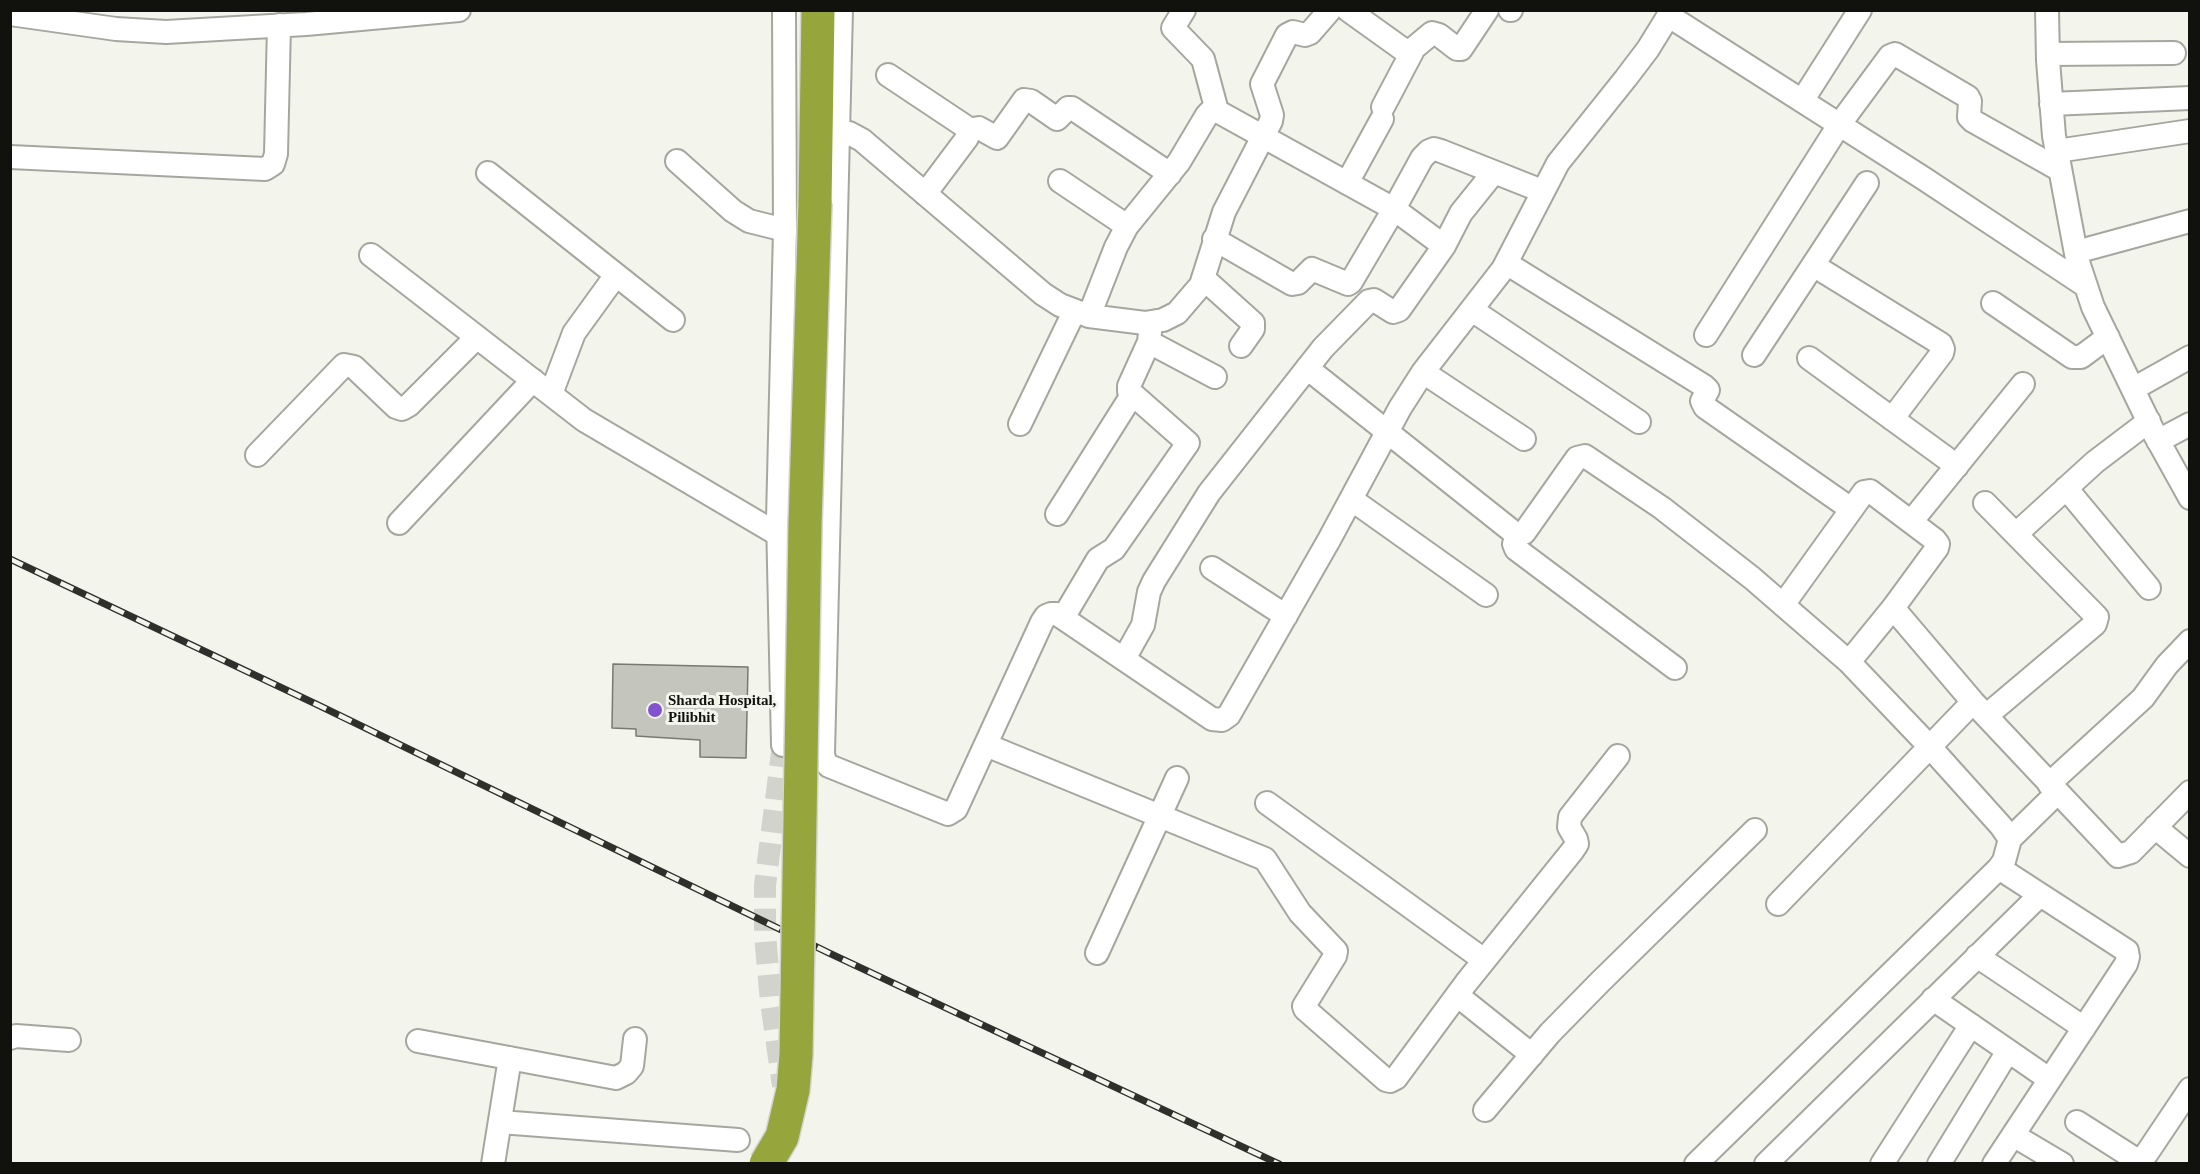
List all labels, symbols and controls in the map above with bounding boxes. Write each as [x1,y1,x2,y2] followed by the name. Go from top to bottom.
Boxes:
[668,692,790,727] place label: Sharda Hospital, Pilibhit
[646,701,664,719] marker: Sharda Hospital, Pilibhit

